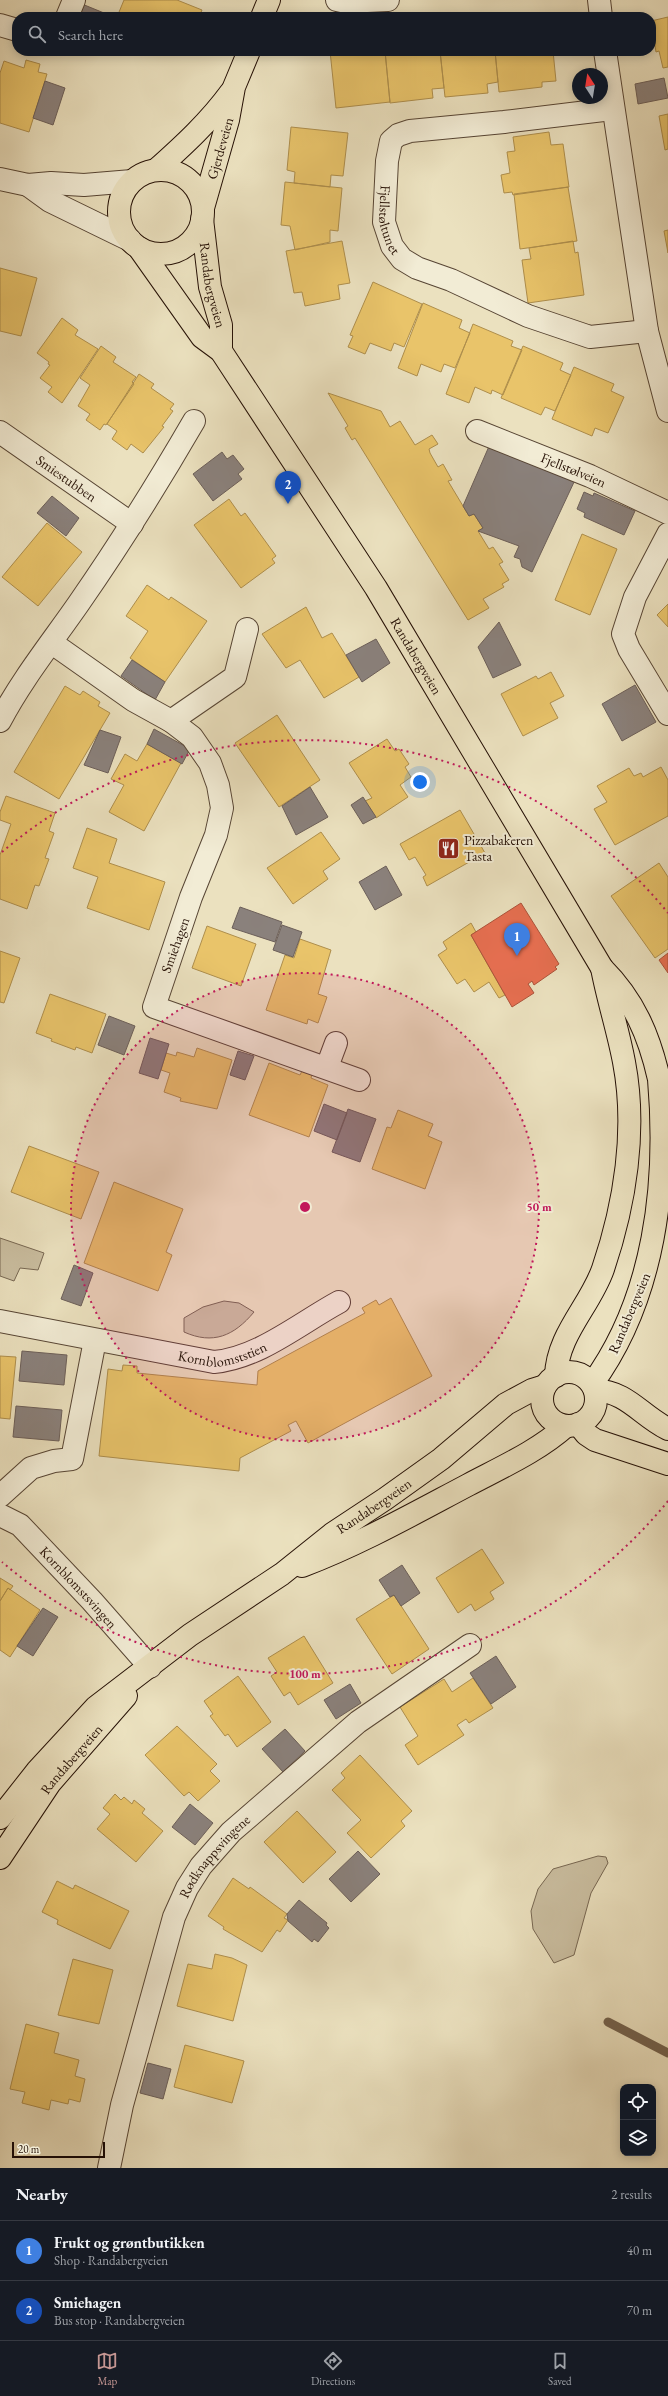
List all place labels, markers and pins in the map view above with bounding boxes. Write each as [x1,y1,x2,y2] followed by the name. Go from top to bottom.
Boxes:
[275,471,301,504] pin: 2
[464,831,534,865] place label: Pizzabakeren Tasta
[436,835,462,861] restaurant icon: Pizzabakeren Tasta
[504,923,530,956] pin: 1
[298,1200,312,1214] centre of rings

